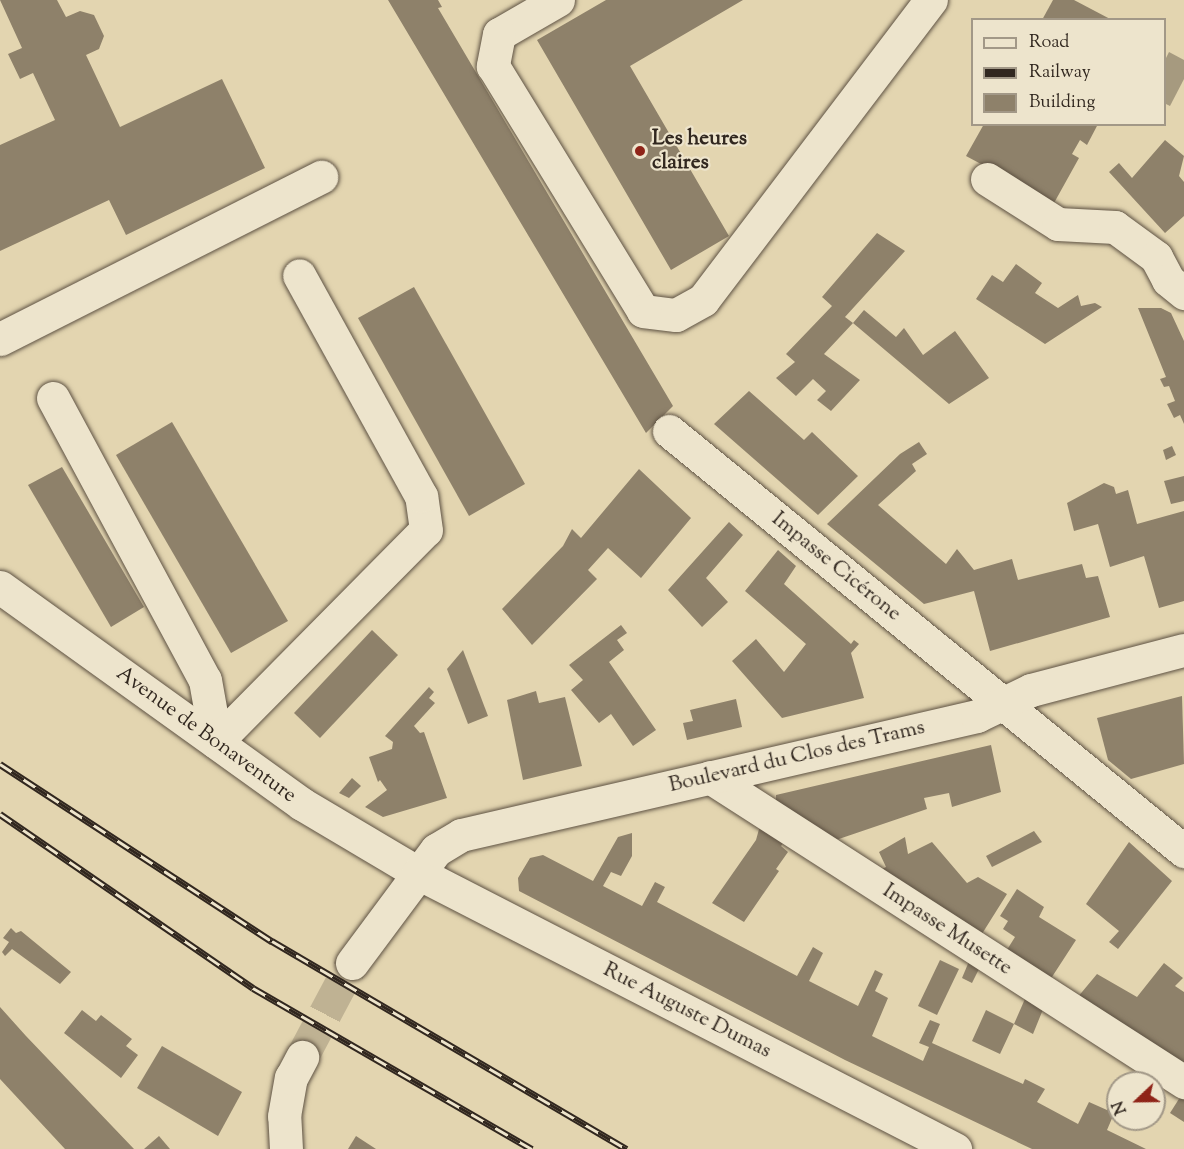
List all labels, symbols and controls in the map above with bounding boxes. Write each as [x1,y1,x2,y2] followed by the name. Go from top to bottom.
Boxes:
[971,18,1166,126] legend
[1029,30,1069,56] text: Road
[1029,60,1091,86] text: Railway
[1029,90,1095,116] text: Building
[652,126,747,176] place label: Les heures claires
[633,144,647,158] marker: Les heures claires
[766,507,906,627] street label: Impasse Cicérone
[111,661,301,809] street label: Avenue de Bonaventure
[667,715,927,799] street label: Boulevard du Clos des Trams
[878,879,1016,981] street label: Impasse Musette
[599,958,775,1064] street label: Rue Auguste Dumas
[1106,1071,1166,1131] north arrow
[1108,1097,1134,1117] text: N

